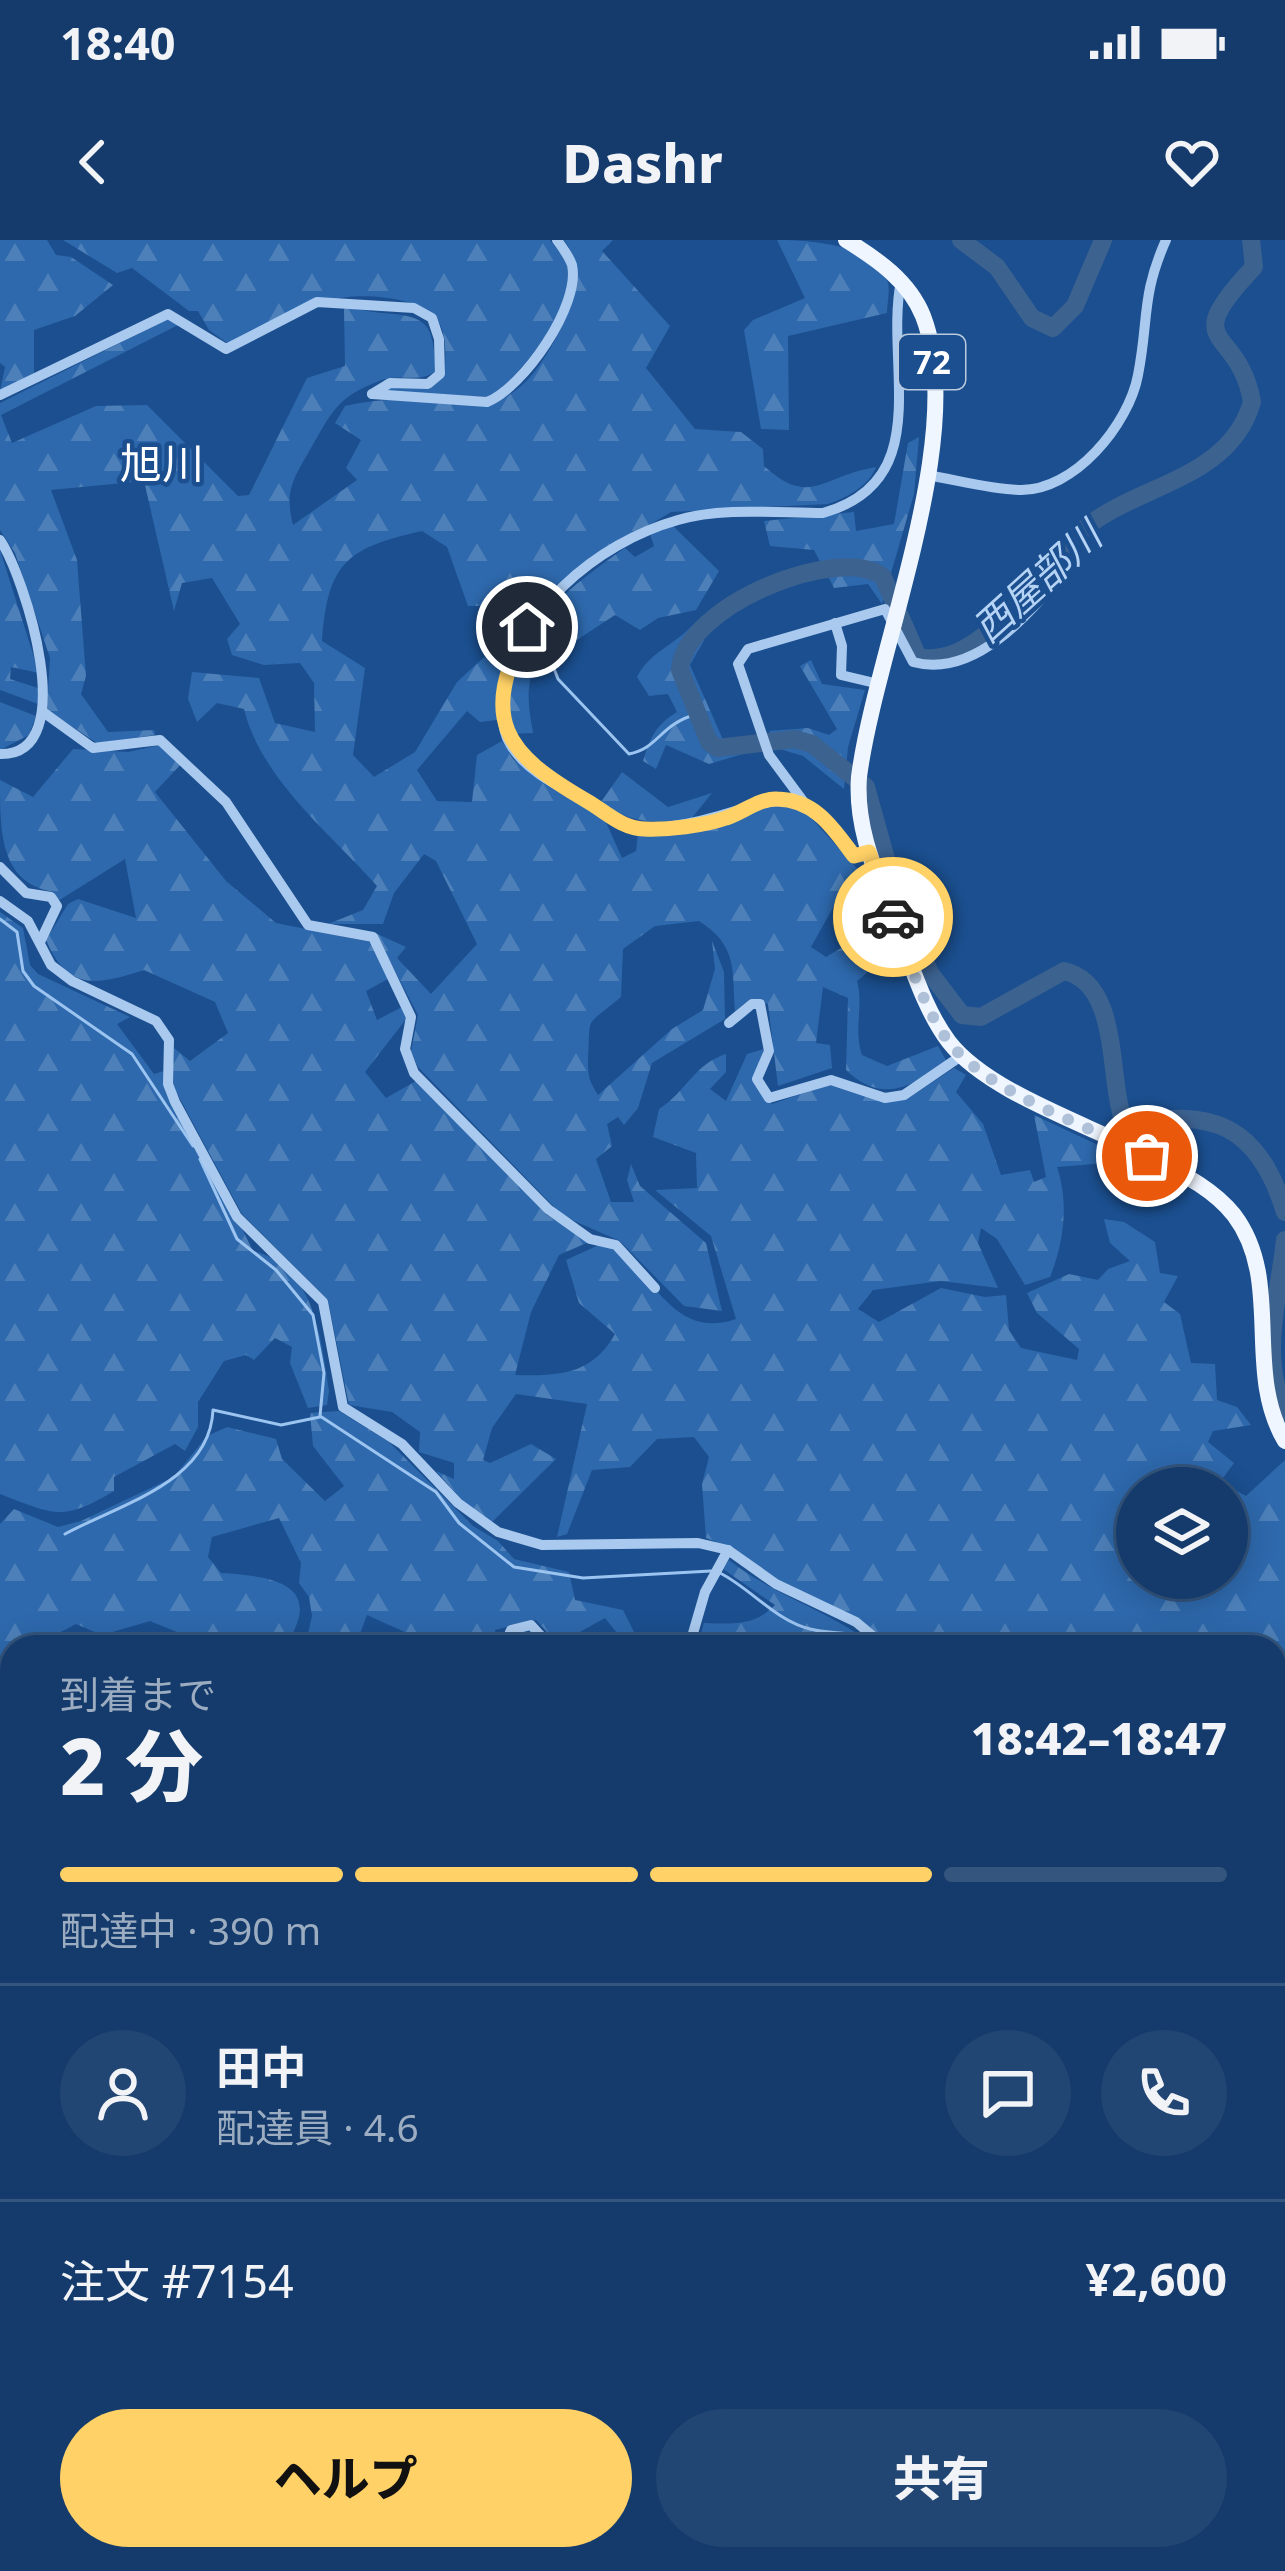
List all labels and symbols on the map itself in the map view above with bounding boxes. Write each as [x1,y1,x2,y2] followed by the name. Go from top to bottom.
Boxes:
[899,335,965,389] road number: 72
[120,434,204,491] district label: 旭川
[960,506,1115,653] water label: 西屋部川
[476,576,578,678] pin
[833,857,953,977] courier
[1096,1105,1198,1207] pin

